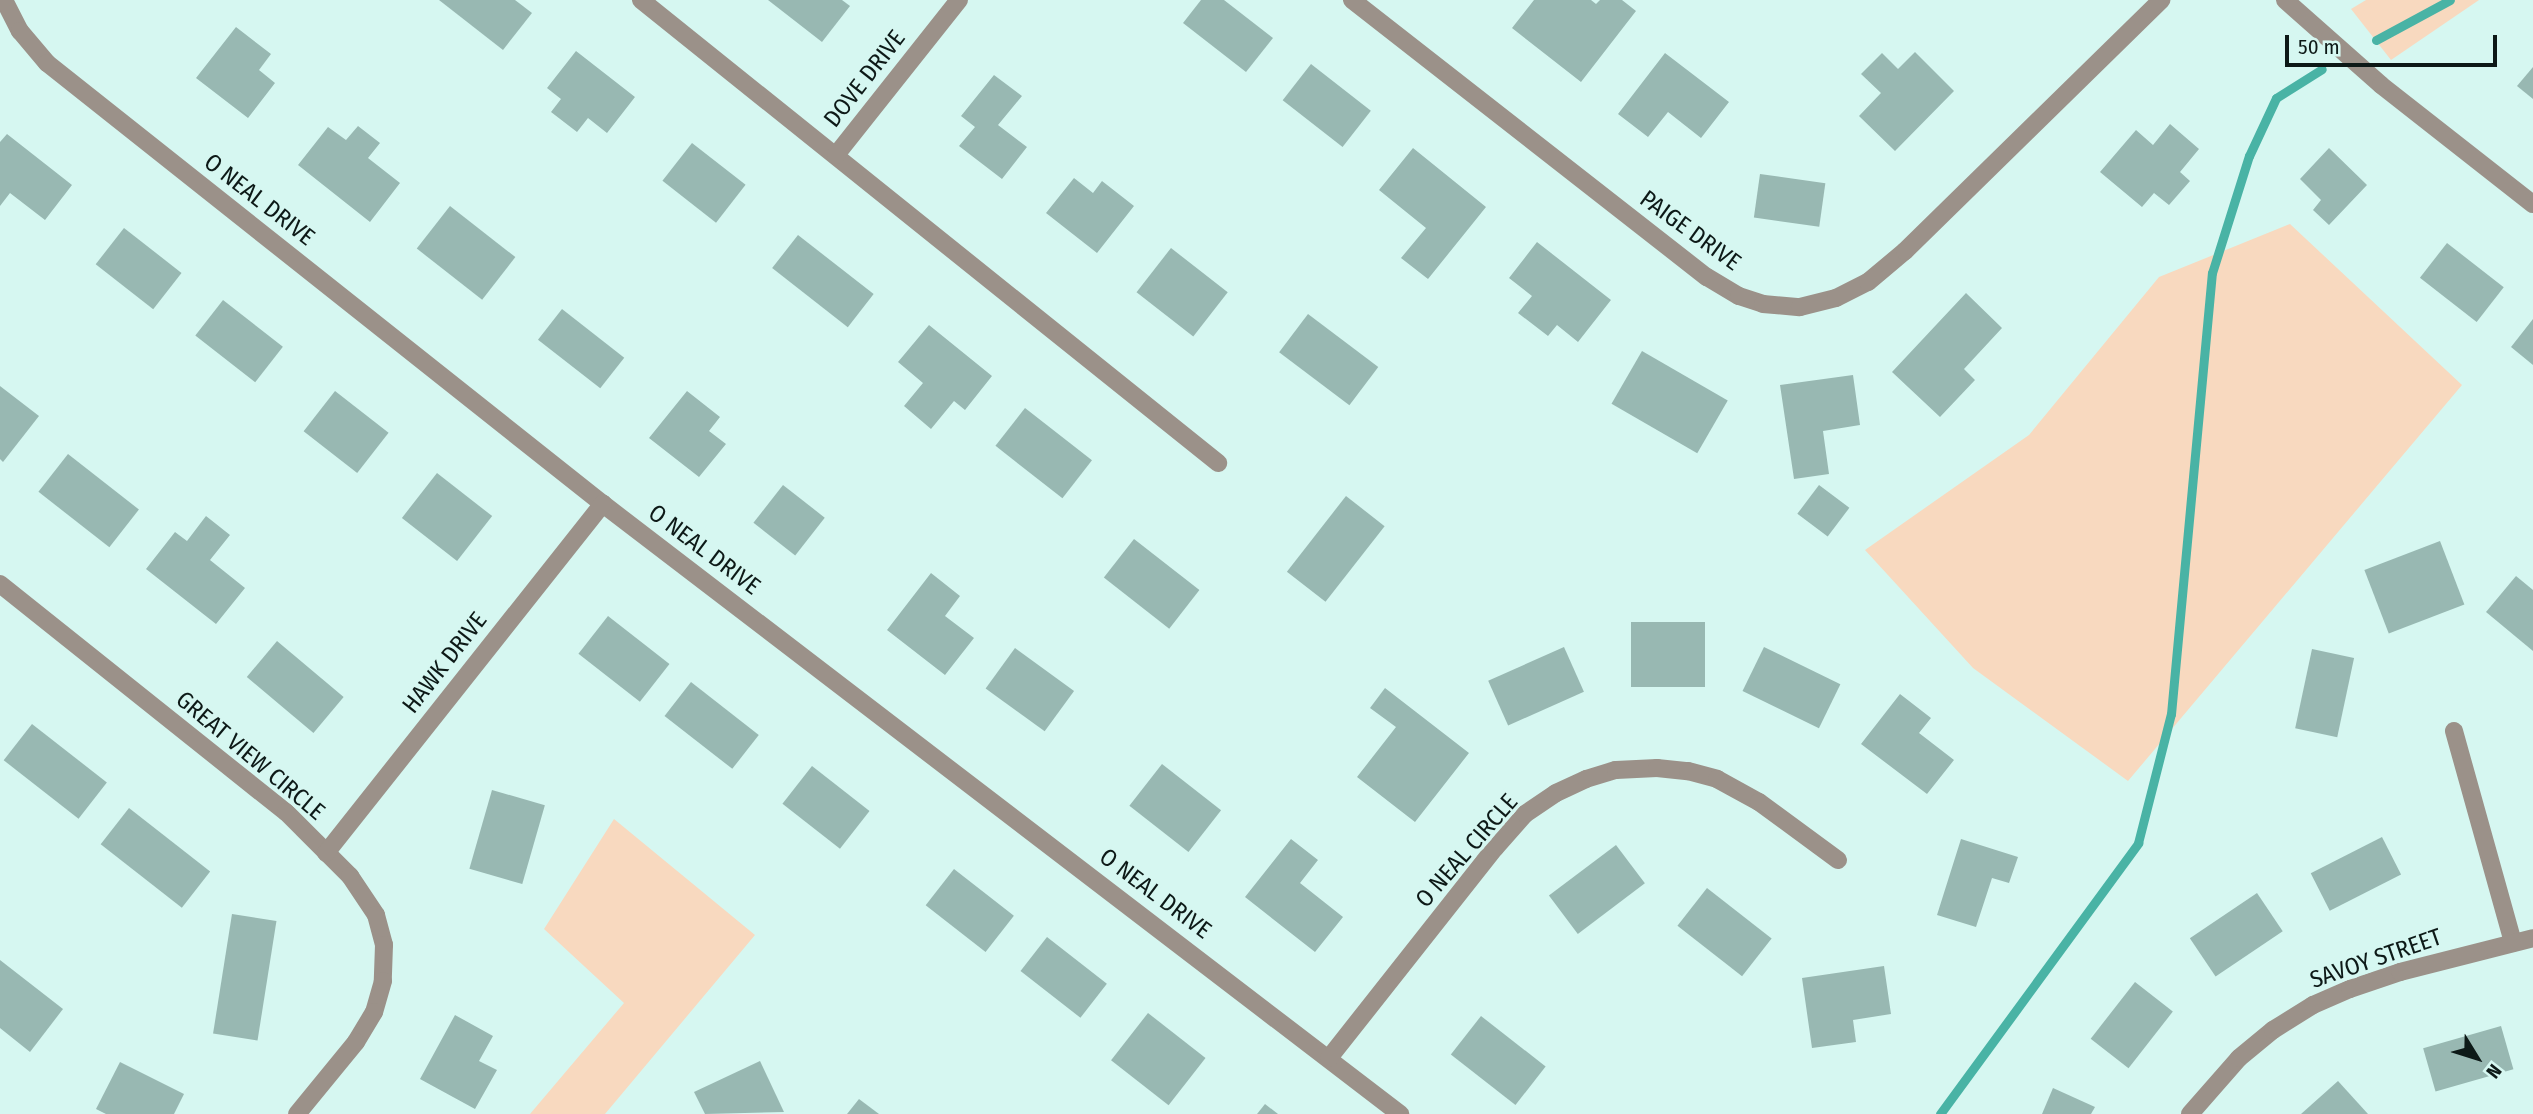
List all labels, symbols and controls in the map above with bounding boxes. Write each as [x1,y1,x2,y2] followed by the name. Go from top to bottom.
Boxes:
[2288,21,2500,65] scale bar
[818,25,912,133] street label: DOVE DRIVE
[2298,34,2340,60] text: 50 m
[198,148,320,252] street label: O NEAL DRIVE
[1634,185,1746,277] street label: PAIGE DRIVE
[643,499,765,601] street label: O NEAL DRIVE
[397,607,493,719] street label: HAWK DRIVE
[170,685,330,827] street label: GREAT VIEW CIRCLE
[1410,788,1524,914] street label: O NEAL CIRCLE
[1094,843,1216,945] street label: O NEAL DRIVE
[2306,923,2446,995] street label: SAVOY STREET
[2442,1023,2512,1093] north arrow
[2481,1060,2507,1083] text: N

